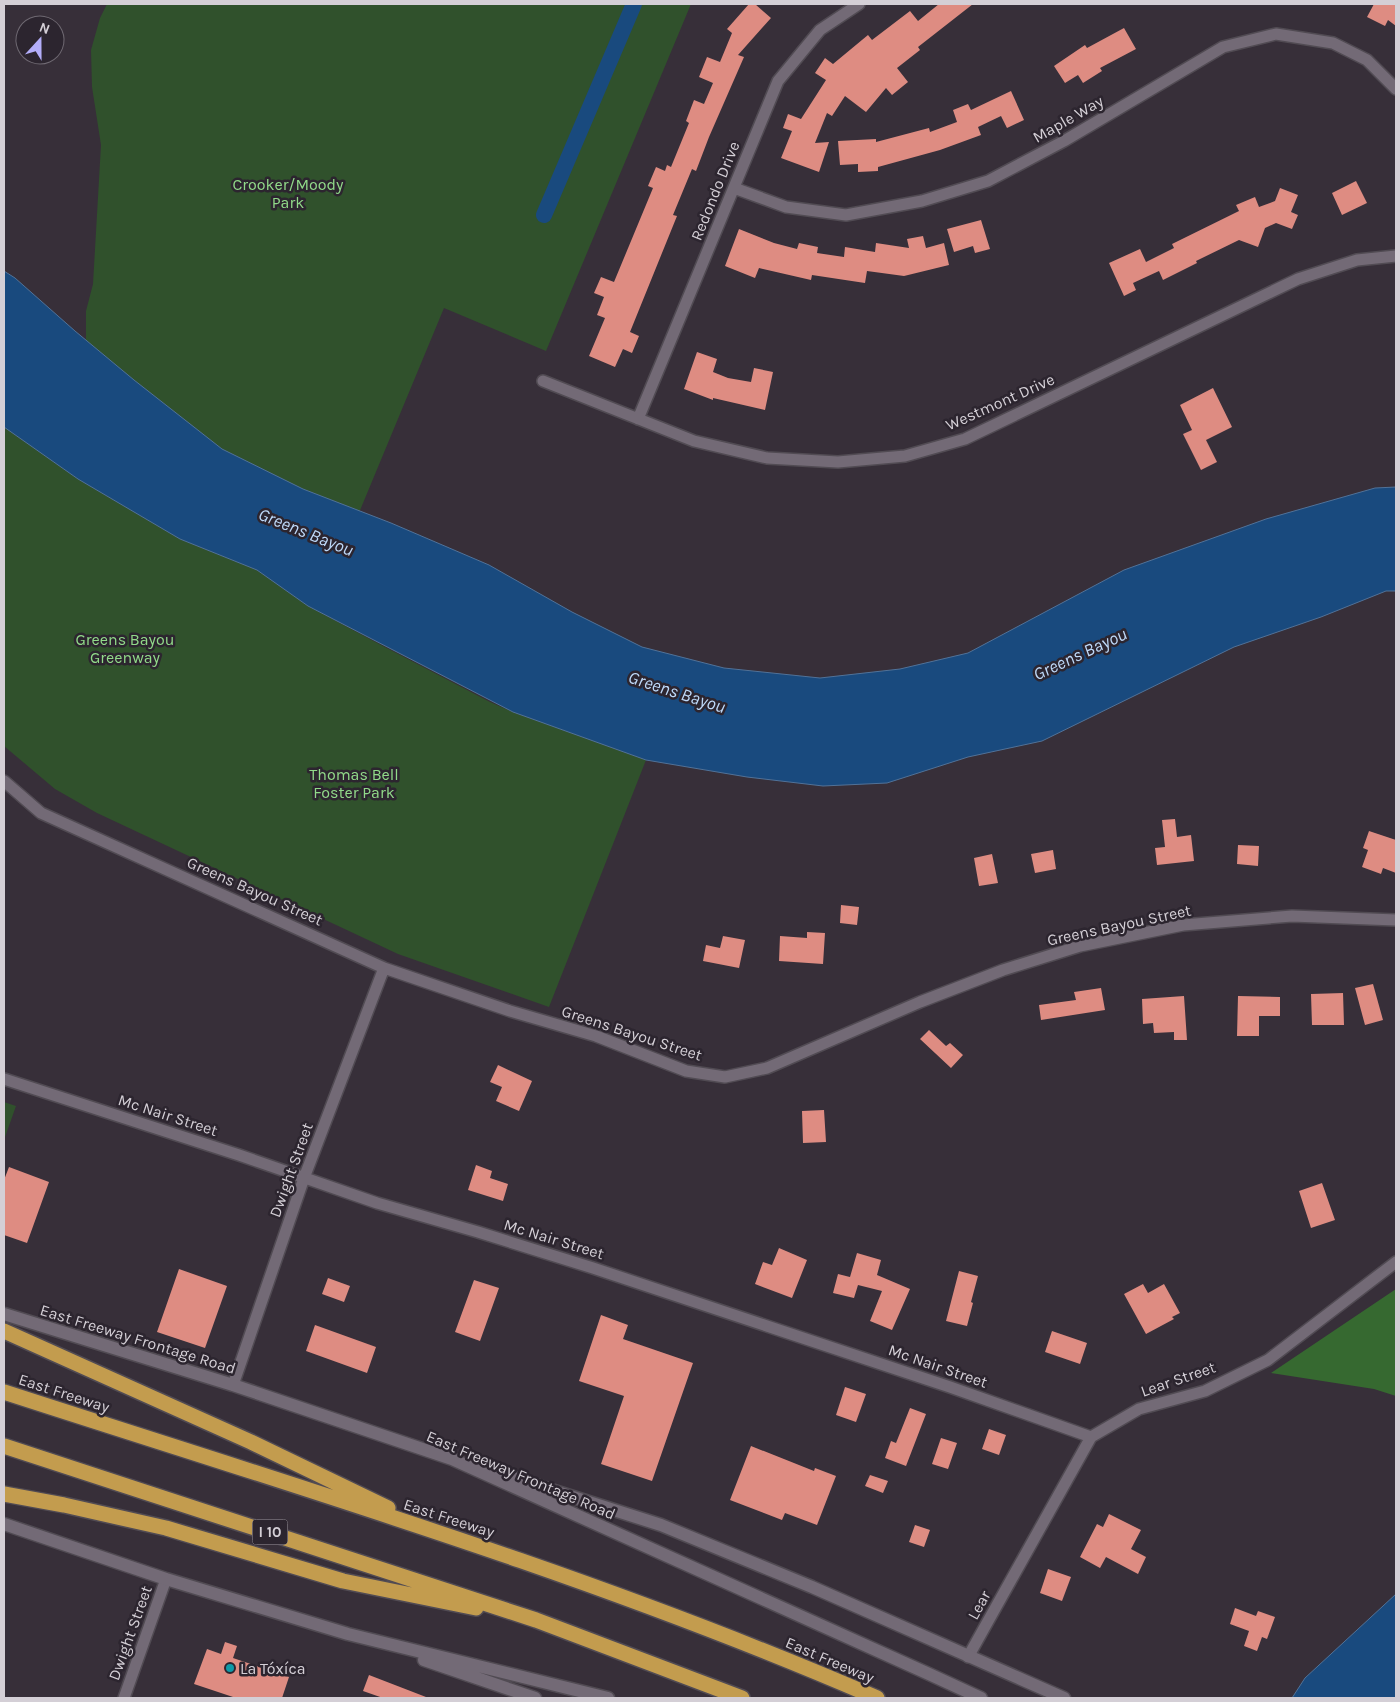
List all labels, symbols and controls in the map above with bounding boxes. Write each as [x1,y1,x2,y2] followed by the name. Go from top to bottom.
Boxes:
[15,15,65,65] north arrow
[37,19,52,38] text: N
[1029,91,1107,147] street label: Maple Way
[686,139,744,243] street label: Redondo Drive
[233,175,344,212] park label: Crooker/Moody Park
[943,370,1057,434] street label: Westmont Drive
[255,503,357,561] water label: Greens Bayou
[1030,623,1130,685] water label: Greens Bayou
[75,630,175,667] park label: Greens Bayou Greenway
[626,666,728,718] water label: Greens Bayou
[309,765,399,802] park label: Thomas Bell Foster Park
[184,852,326,930] street label: Greens Bayou Street
[1045,900,1193,950] street label: Greens Bayou Street
[559,1001,705,1065] street label: Greens Bayou Street
[116,1090,220,1140] street label: Mc Nair Street
[265,1120,317,1220] street label: Dwight Street
[502,1215,606,1263] street label: Mc Nair Street
[38,1300,238,1378] street label: East Freeway Frontage Road
[886,1340,990,1392] street label: Mc Nair Street
[1138,1357,1218,1401] street label: Lear Street
[16,1369,112,1417] street label: East Freeway
[424,1426,618,1524] street label: East Freeway Frontage Road
[401,1494,497,1542] street label: East Freeway
[252,1520,288,1544] road number: I 10
[104,1583,156,1683] street label: Dwight Street
[963,1587,995,1623] street label: Lear
[783,1633,878,1687] street label: East Freeway
[240,1659,306,1678] place label: La Tóxíca
[224,1662,236,1674] marker: La Tóxíca

